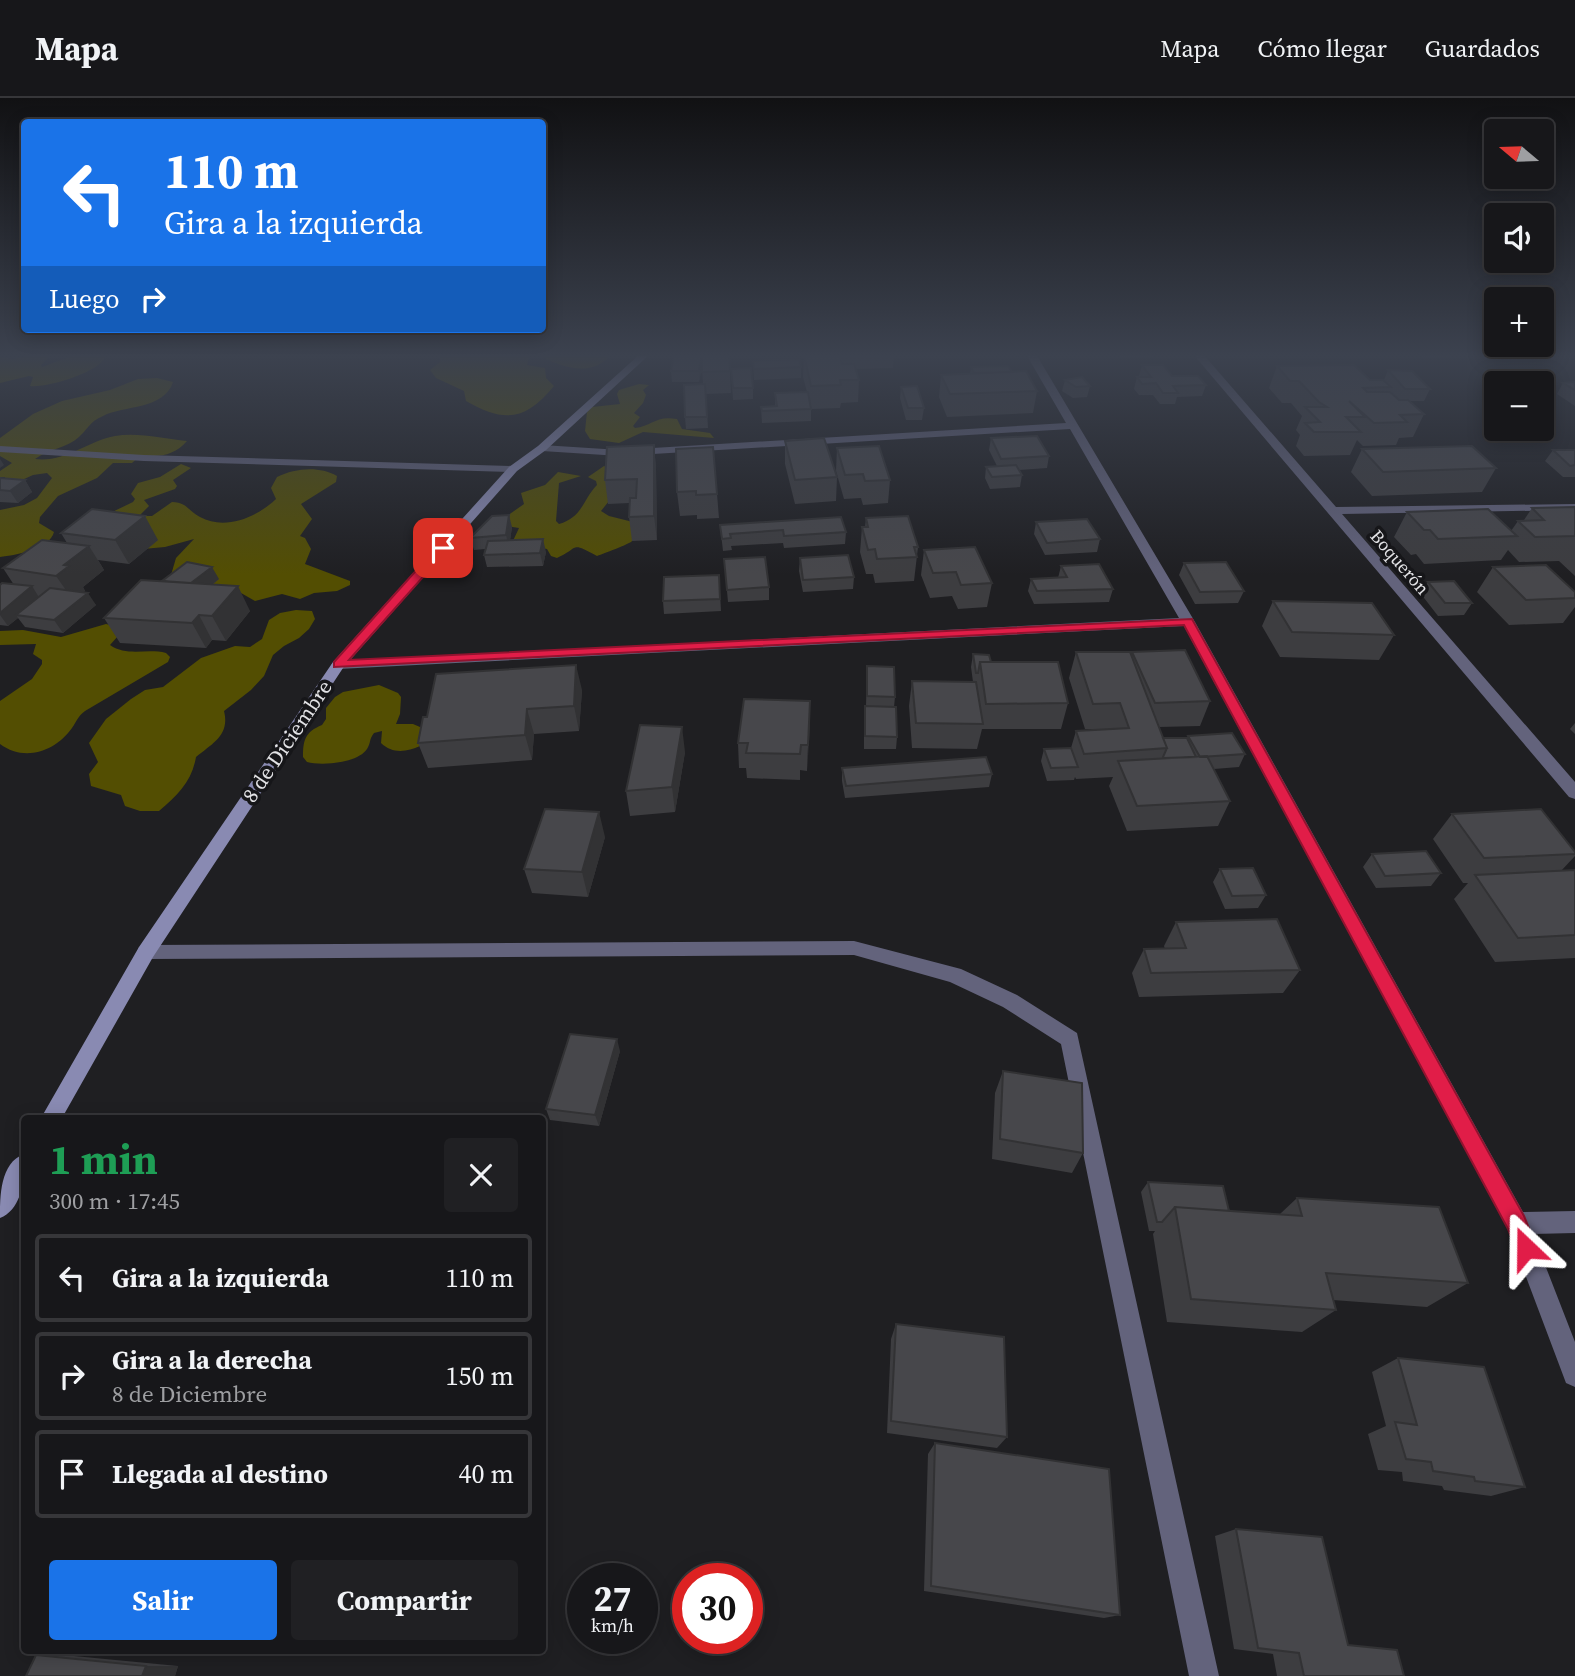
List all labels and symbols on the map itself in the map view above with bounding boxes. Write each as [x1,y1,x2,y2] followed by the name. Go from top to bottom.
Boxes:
[1484,119,1554,189] north arrow
[413,518,473,578] pin
[1365,524,1435,600] street label: Boquerón
[235,674,339,808] street label: 8 de Diciembre
[1489,1211,1563,1285] position arrow
[672,1563,763,1654] speed limit sign: 30

